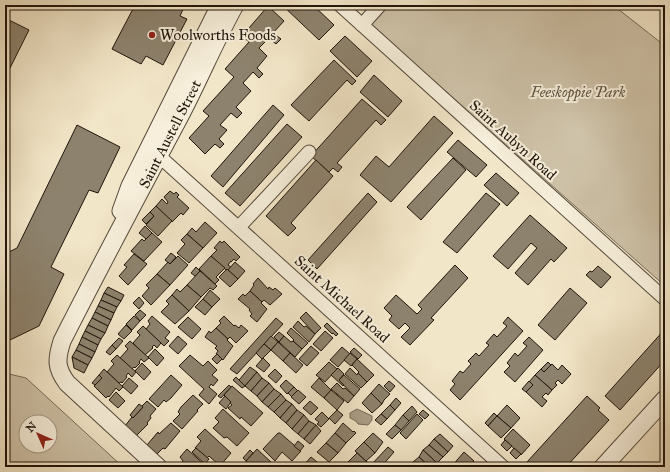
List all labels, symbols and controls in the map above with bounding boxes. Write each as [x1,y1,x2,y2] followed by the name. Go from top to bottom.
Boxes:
[160,26,276,44] place label: Woolworths Foods
[147,30,157,40] marker: Woolworths Foods
[135,76,205,191] street label: Saint Austell Street
[530,83,626,102] park label: Feeskoppie Park
[466,96,561,184] street label: Saint Aubyn Road
[291,252,394,347] street label: Saint Michael Road
[18,414,58,454] north arrow
[23,419,40,435] text: N

